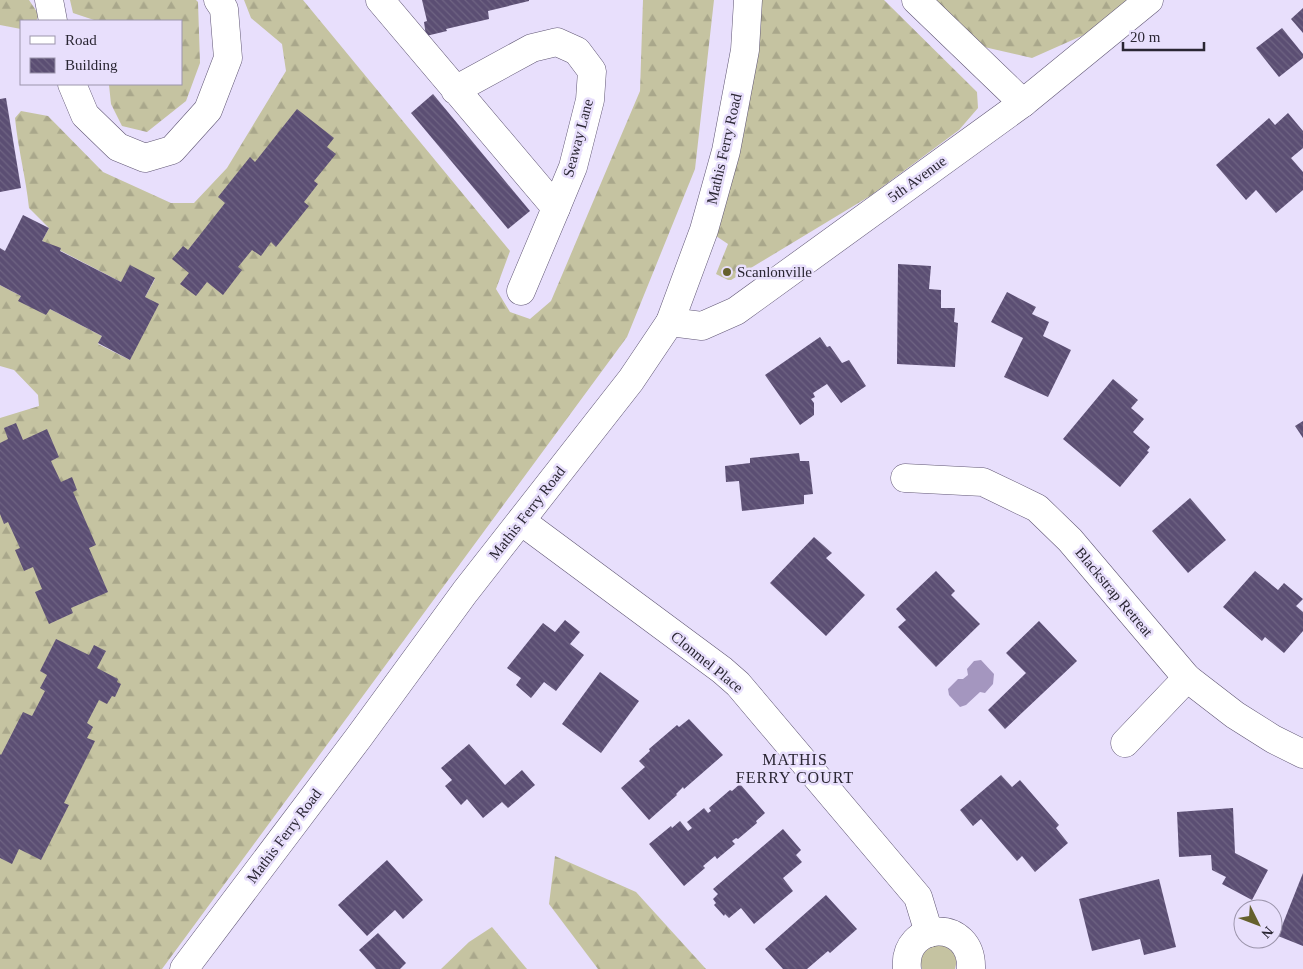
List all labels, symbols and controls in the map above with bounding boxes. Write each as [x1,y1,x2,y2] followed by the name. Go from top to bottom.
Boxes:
[20,20,182,85] legend
[1123,20,1204,52] scale bar
[1130,29,1161,45] text: 20 m
[65,32,97,48] text: Road
[65,57,118,73] text: Building
[703,92,745,206] street label: Mathis Ferry Road
[560,97,596,179] street label: Seaway Lane
[885,152,949,205] street label: 5th Avenue
[737,264,812,280] place label: Scanlonville
[721,266,733,278] marker: Scanlonville
[486,463,568,563] street label: Mathis Ferry Road
[1072,544,1156,640] street label: Blackstrap Retreat
[668,628,746,696] street label: Clonmel Place
[736,751,854,786] district label: MATHIS FERRY COURT
[244,786,325,886] street label: Mathis Ferry Road
[1233,899,1283,949] north arrow
[1258,924,1276,941] text: N

